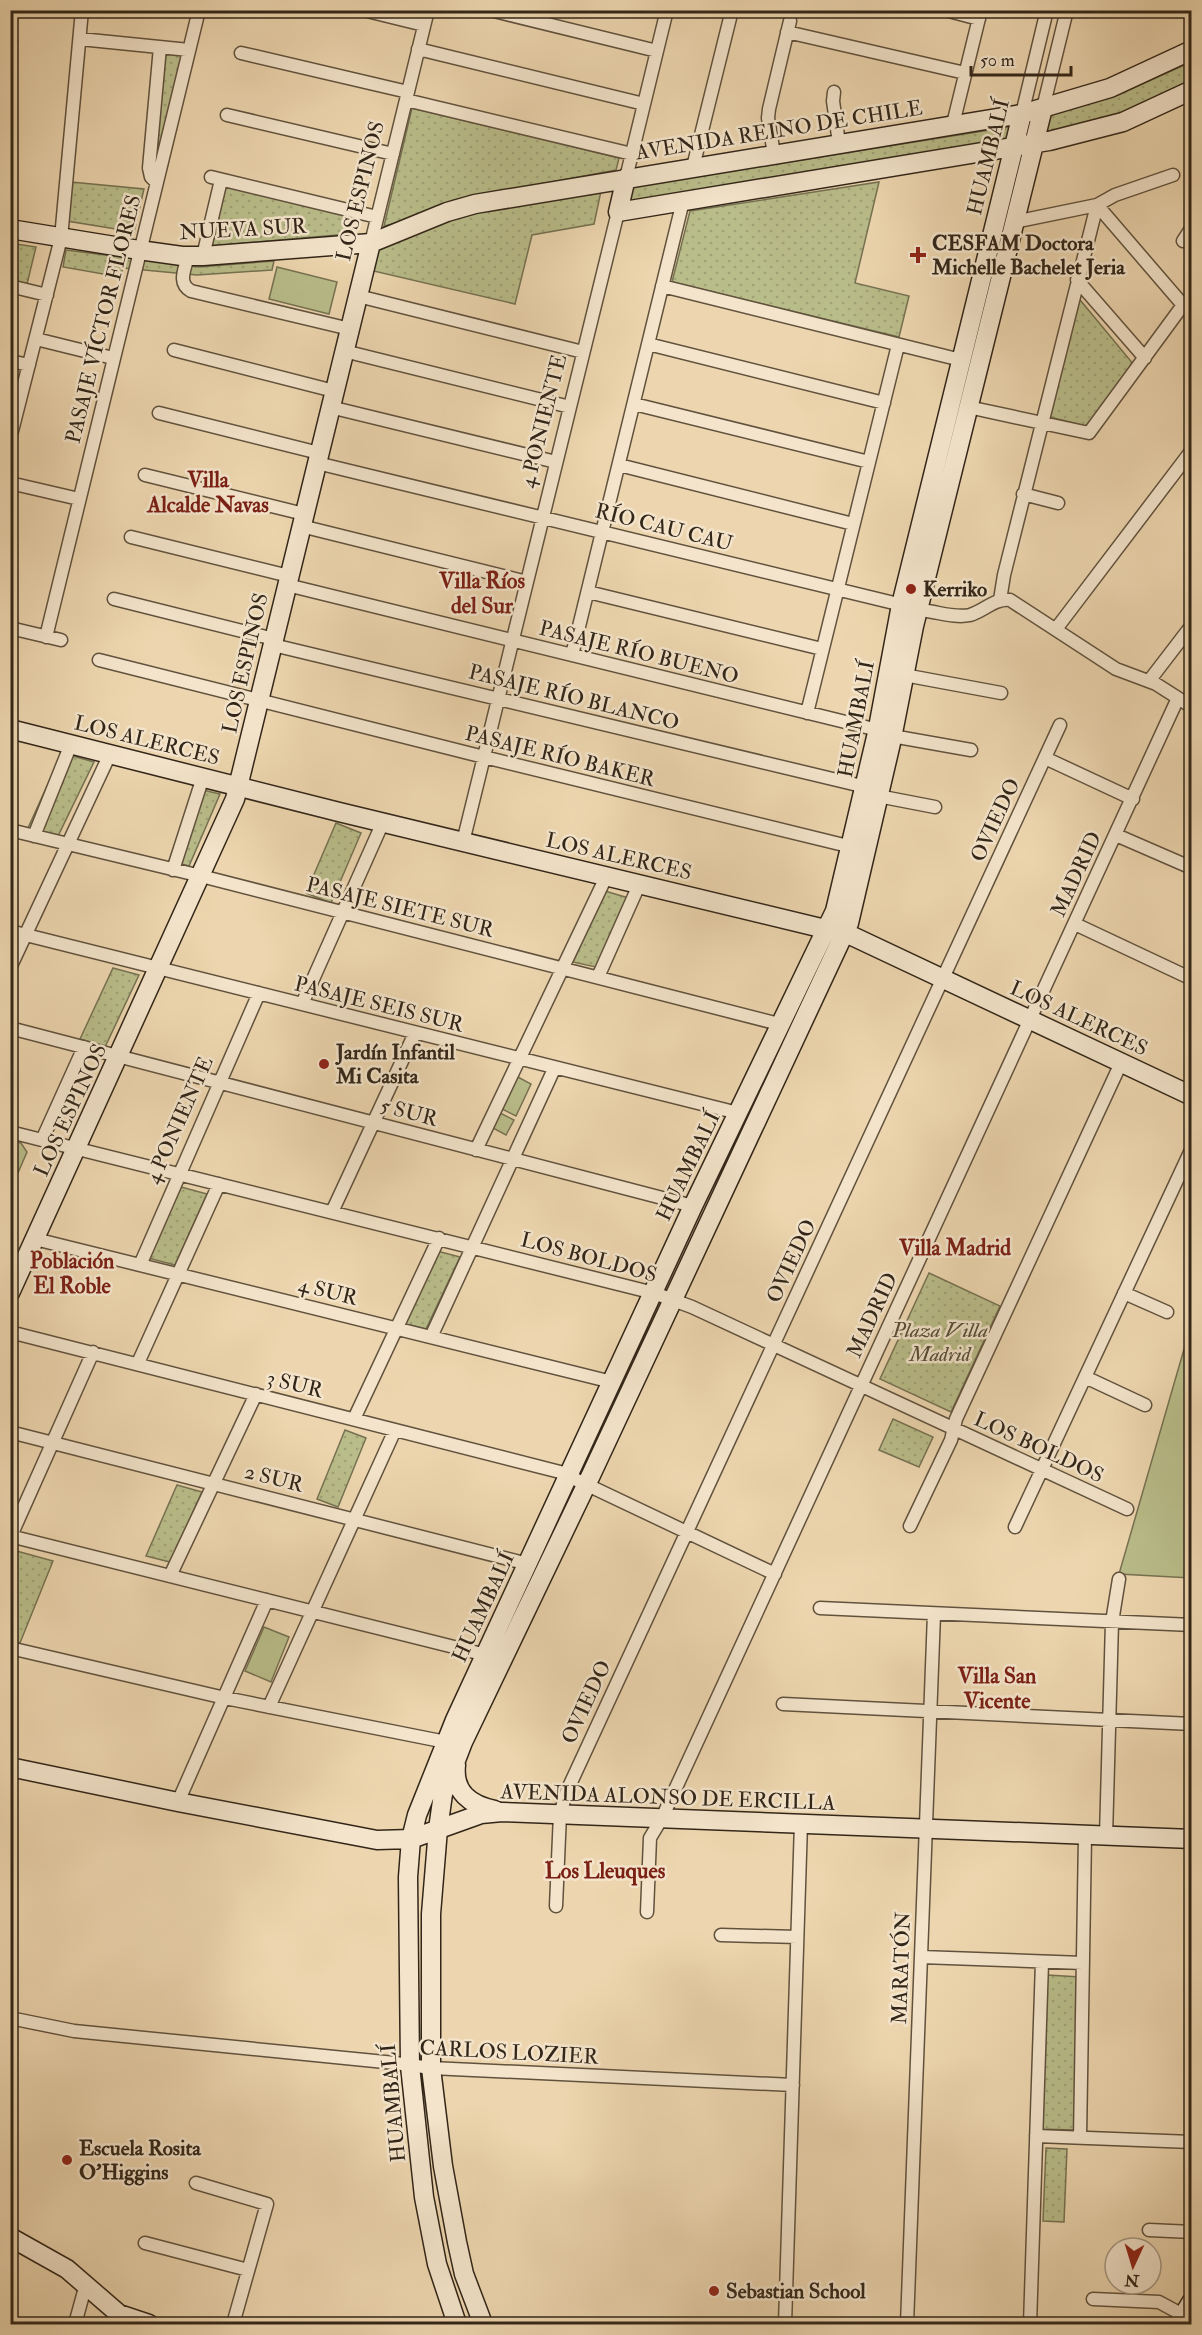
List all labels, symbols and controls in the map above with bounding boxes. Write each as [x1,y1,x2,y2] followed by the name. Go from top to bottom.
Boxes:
[971,39,1072,77] scale bar
[980,49,1015,72] text: 50 m
[633,94,925,167] street label: AVENIDA REINO DE CHILE
[961,95,1016,218] street label: HUAMBALÍ
[330,118,391,264] street label: LOS ESPINOS
[60,192,147,446] street label: PASAJE VÍCTOR FLORES
[179,213,308,246] street label: NUEVA SUR
[931,230,1126,281] place label: CESFAM Doctora Michelle Bachelet Jeria
[909,246,927,264] marker: CESFAM Doctora Michelle Bachelet Jeria
[514,351,573,491] street label: 4 PONIENTE
[146,466,269,519] district label: Villa Alcalde Navas
[592,497,736,558] street label: RÍO CAU CAU
[438,567,525,620] district label: Villa Ríos del Sur
[923,576,987,603] place label: Kerriko
[904,582,918,596] marker: Kerriko
[216,590,275,736] street label: LOS ESPINOS
[536,615,741,690] street label: PASAJE RÍO BUENO
[832,657,881,780] street label: HUAMBALÍ
[466,658,682,737] street label: PASAJE RÍO BLANCO
[71,709,222,772] street label: LOS ALERCES
[462,720,658,793] street label: PASAJE RÍO BAKER
[964,774,1027,866] street label: OVIEDO
[543,827,694,886] street label: LOS ALERCES
[1045,827,1108,921] street label: MADRID
[303,871,497,944] street label: PASAJE SIETE SUR
[291,970,467,1039] street label: PASAJE SEIS SUR
[1006,975,1152,1062] street label: LOS ALERCES
[335,1039,455,1090] place label: Jardín Infantil Mi Casita
[28,1040,113,1181] street label: LOS ESPINOS
[139,1052,220,1188] street label: 4 PONIENTE
[317,1057,331,1071] marker: Jardín Infantil Mi Casita
[377,1092,441,1133] street label: 5 SUR
[650,1106,727,1225] street label: HUAMBALÍ
[760,1215,823,1307] street label: OVIEDO
[518,1226,660,1289] street label: LOS BOLDOS
[898,1234,1011,1262] district label: Villa Madrid
[30,1247,115,1300] district label: Población El Roble
[841,1268,904,1362] street label: MADRID
[295,1271,361,1312] street label: 4 SUR
[891,1317,988,1368] park label: Plaza Villa Madrid
[264,1365,327,1405] street label: 3 SUR
[970,1406,1108,1489] street label: LOS BOLDOS
[242,1458,307,1499] street label: 2 SUR
[446,1546,521,1667] street label: HUAMBALÍ
[555,1656,618,1748] street label: OVIEDO
[957,1662,1037,1715] district label: Villa San Vicente
[499,1778,836,1817] street label: AVENIDA ALONSO DE ERCILLA
[545,1857,666,1886] district label: Los Lleuques
[886,1911,917,2025] street label: MARATÓN
[419,2034,600,2071] street label: CARLOS LOZIER
[375,2041,412,2163] street label: HUAMBALÍ
[79,2135,202,2186] place label: Escuela Rosita O'Higgins
[60,2153,74,2167] marker: Escuela Rosita O'Higgins
[1103,2236,1163,2296] north arrow
[1124,2269,1141,2291] text: N
[726,2278,866,2305] place label: Sebastian School
[707,2284,721,2298] marker: Sebastian School

